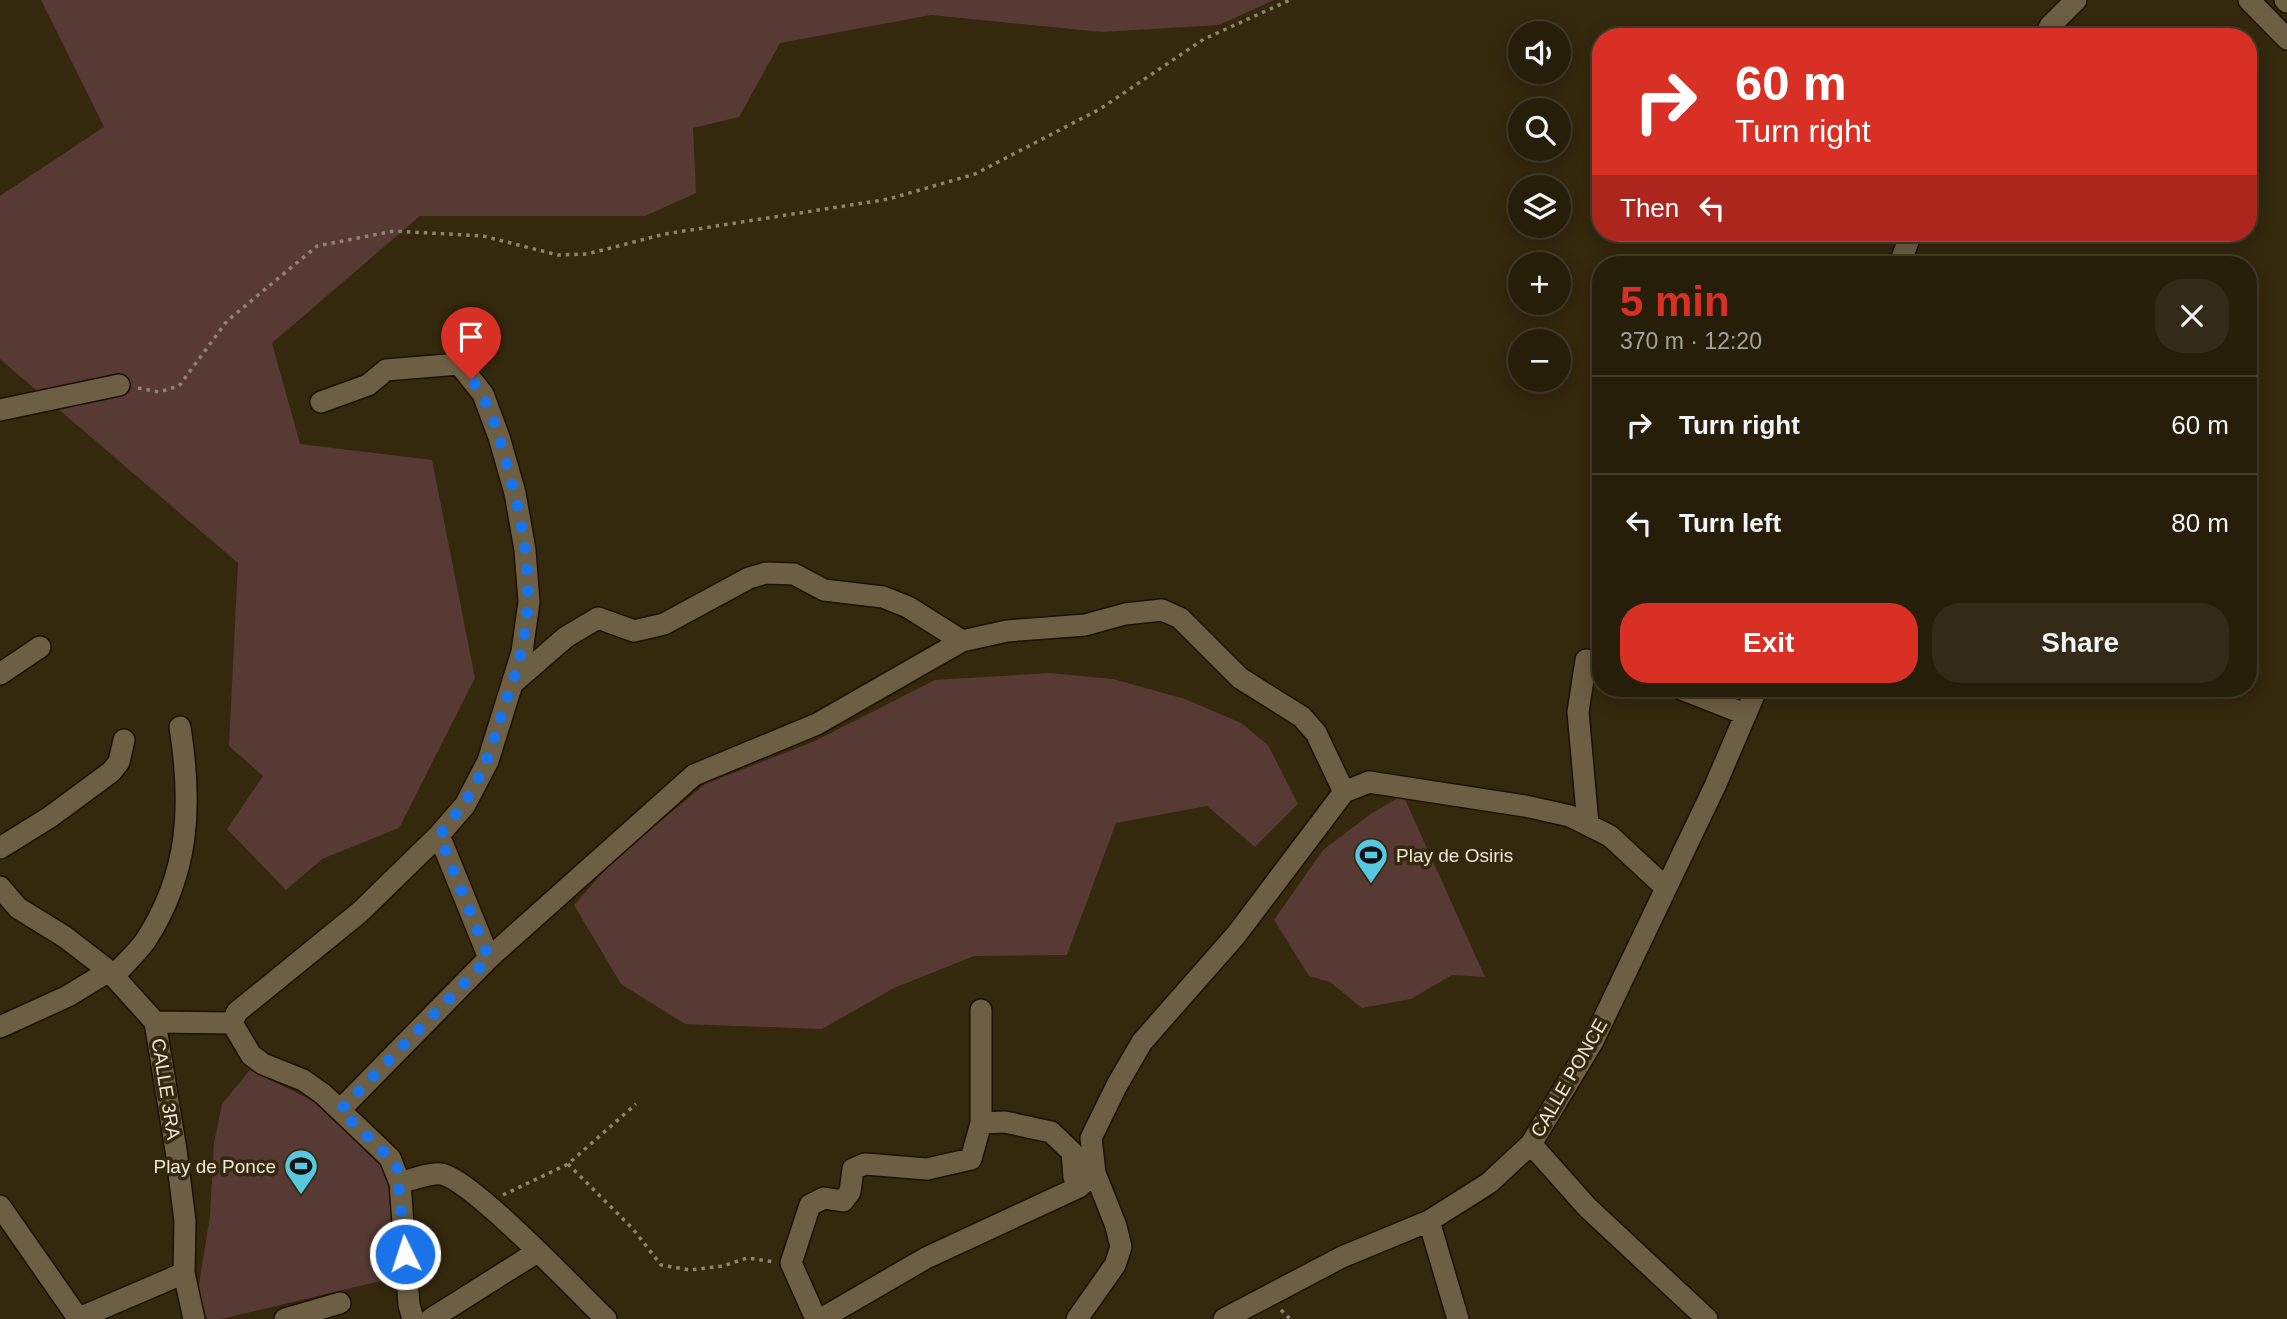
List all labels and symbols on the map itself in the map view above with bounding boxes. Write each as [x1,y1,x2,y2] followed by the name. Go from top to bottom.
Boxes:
[441,307,501,379] pin
[1352,836,1390,885] sports icon: Play de Osiris
[1396,845,1513,866] place label: Play de Osiris
[1527,1015,1611,1141] street label: CALLE PONCE
[148,1037,184,1142] street label: CALLE 3RA
[282,1147,320,1196] sports icon: Play de Ponce
[153,1156,276,1177] place label: Play de Ponce
[368,1217,442,1291] position arrow

